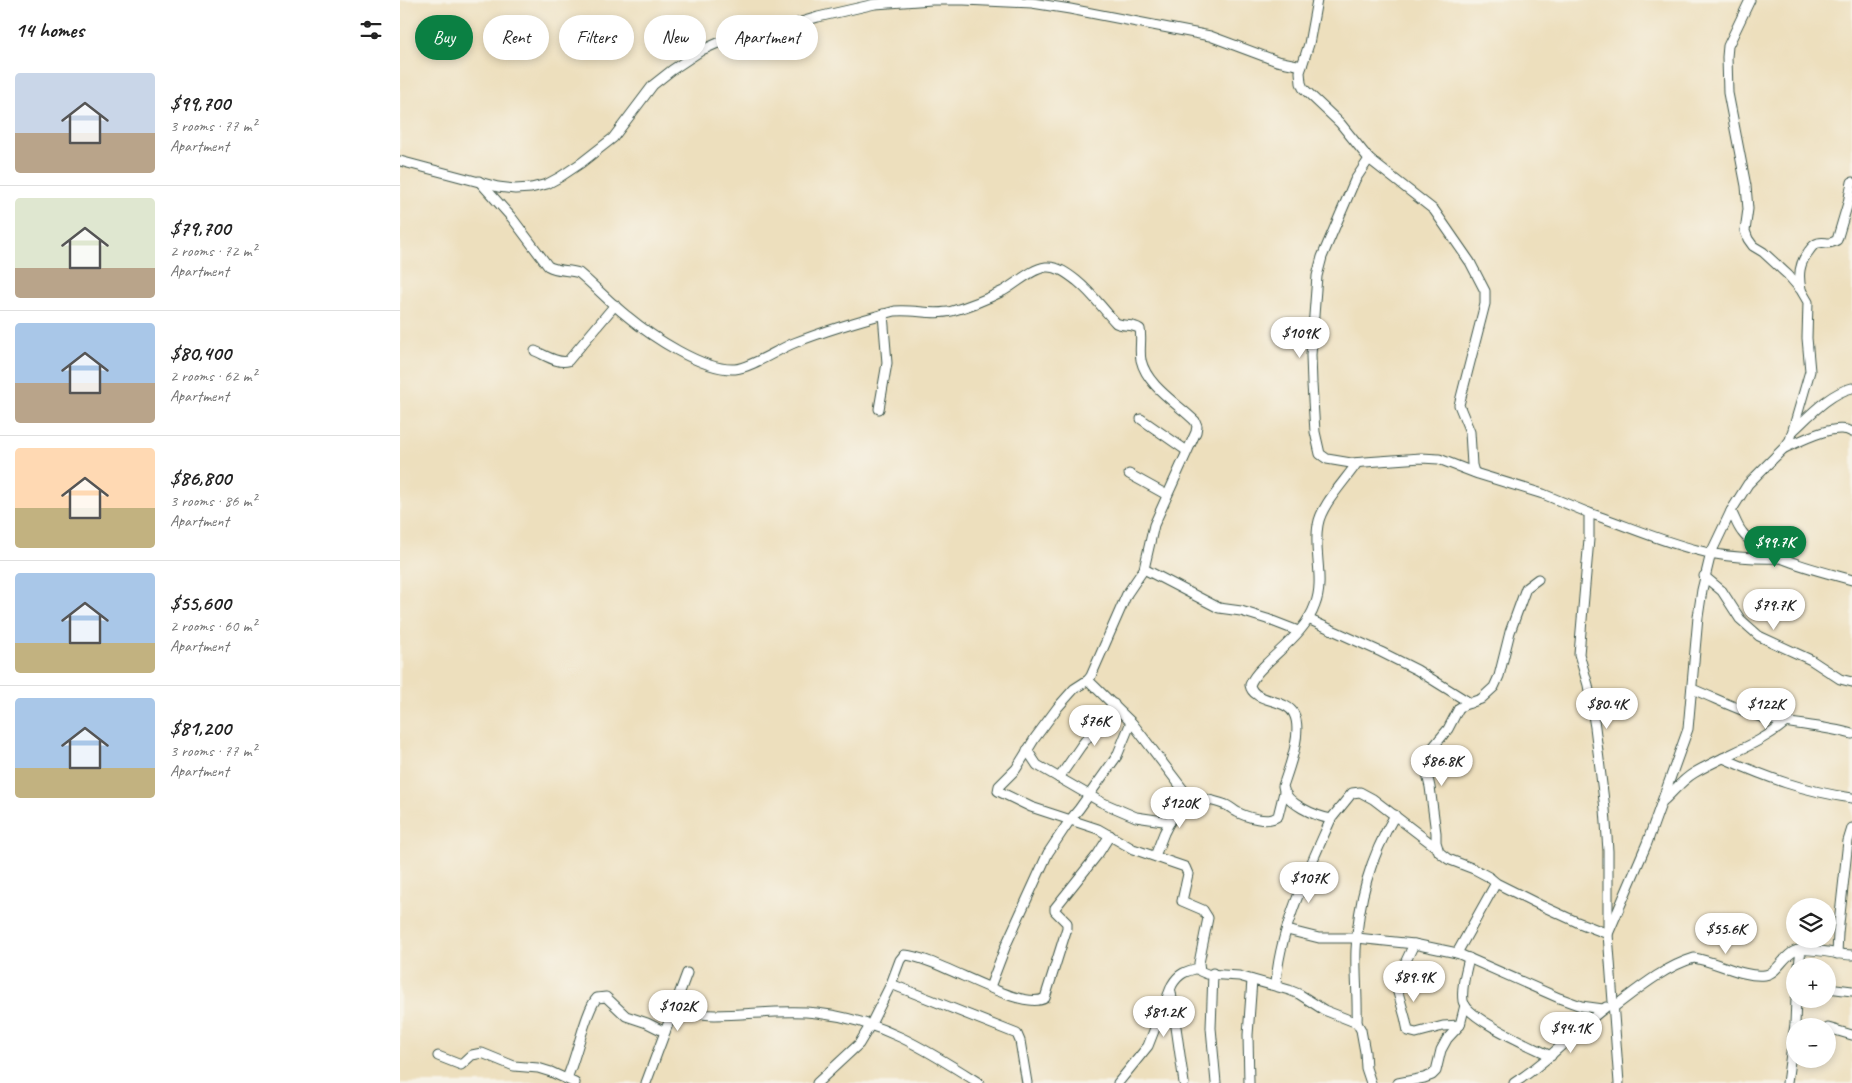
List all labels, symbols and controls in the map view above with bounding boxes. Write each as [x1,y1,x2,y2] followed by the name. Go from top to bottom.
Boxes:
[415,15,473,60] chip: Buy
[483,15,549,60] chip: Rent
[559,15,634,60] chip: Filters
[644,15,706,60] chip: New
[716,15,818,60] chip: Apartment
[357,16,385,44] icon: filters
[15,17,84,43] text: 14 homes
[170,90,230,116] text: $99,700
[55,93,115,153] icon: home
[170,116,256,136] text: 3 rooms · 77 m²
[170,136,229,156] text: Apartment
[170,215,230,241] text: $79,700
[55,218,115,278] icon: home
[170,241,256,261] text: 2 rooms · 72 m²
[170,261,229,281] text: Apartment
[1265,316,1335,359] pin: $109K
[1282,323,1318,343] text: $109K
[170,340,231,366] text: $80,400
[55,343,115,403] icon: home
[170,366,256,386] text: 2 rooms · 62 m²
[170,386,229,406] text: Apartment
[170,465,231,491] text: $86,800
[55,468,115,528] icon: home
[170,491,256,511] text: 3 rooms · 86 m²
[170,511,229,531] text: Apartment
[1734,526,1816,568] pin: $99.7K
[1755,532,1795,552] text: $99.7K
[1733,588,1815,631] pin: $79.7K
[170,590,231,616] text: $55,600
[55,593,115,653] icon: home
[1754,595,1794,615] text: $79.7K
[170,616,256,636] text: 2 rooms · 60 m²
[170,636,229,656] text: Apartment
[1566,688,1648,730] pin: $80.4K
[1731,688,1801,730] pin: $122K
[1587,694,1627,714] text: $80.4K
[1748,694,1784,714] text: $122K
[1065,704,1125,747] pin: $76K
[1080,711,1110,731] text: $76K
[170,715,231,741] text: $81,200
[55,718,115,778] icon: home
[170,741,256,761] text: 3 rooms · 77 m²
[1401,744,1483,787] pin: $86.8K
[1422,751,1462,771] text: $86.8K
[170,761,229,781] text: Apartment
[1145,786,1215,829] pin: $120K
[1162,793,1198,813] text: $120K
[1274,862,1344,904] pin: $107K
[1291,868,1327,888] text: $107K
[1786,898,1836,1068] map controls
[1786,898,1836,948] button: layers
[1685,912,1767,955] pin: $55.6K
[1706,919,1746,939] text: $55.6K
[1786,958,1836,1008] button: +
[1373,960,1455,1003] pin: $89.9K
[1394,967,1434,987] text: $89.9K
[643,990,713,1032] pin: $102K
[660,996,696,1016] text: $102K
[1123,996,1205,1038] pin: $81.2K
[1144,1002,1184,1022] text: $81.2K
[1530,1012,1612,1054] pin: $94.1K
[1551,1018,1591,1038] text: $94.1K
[1786,1018,1836,1068] button: −

